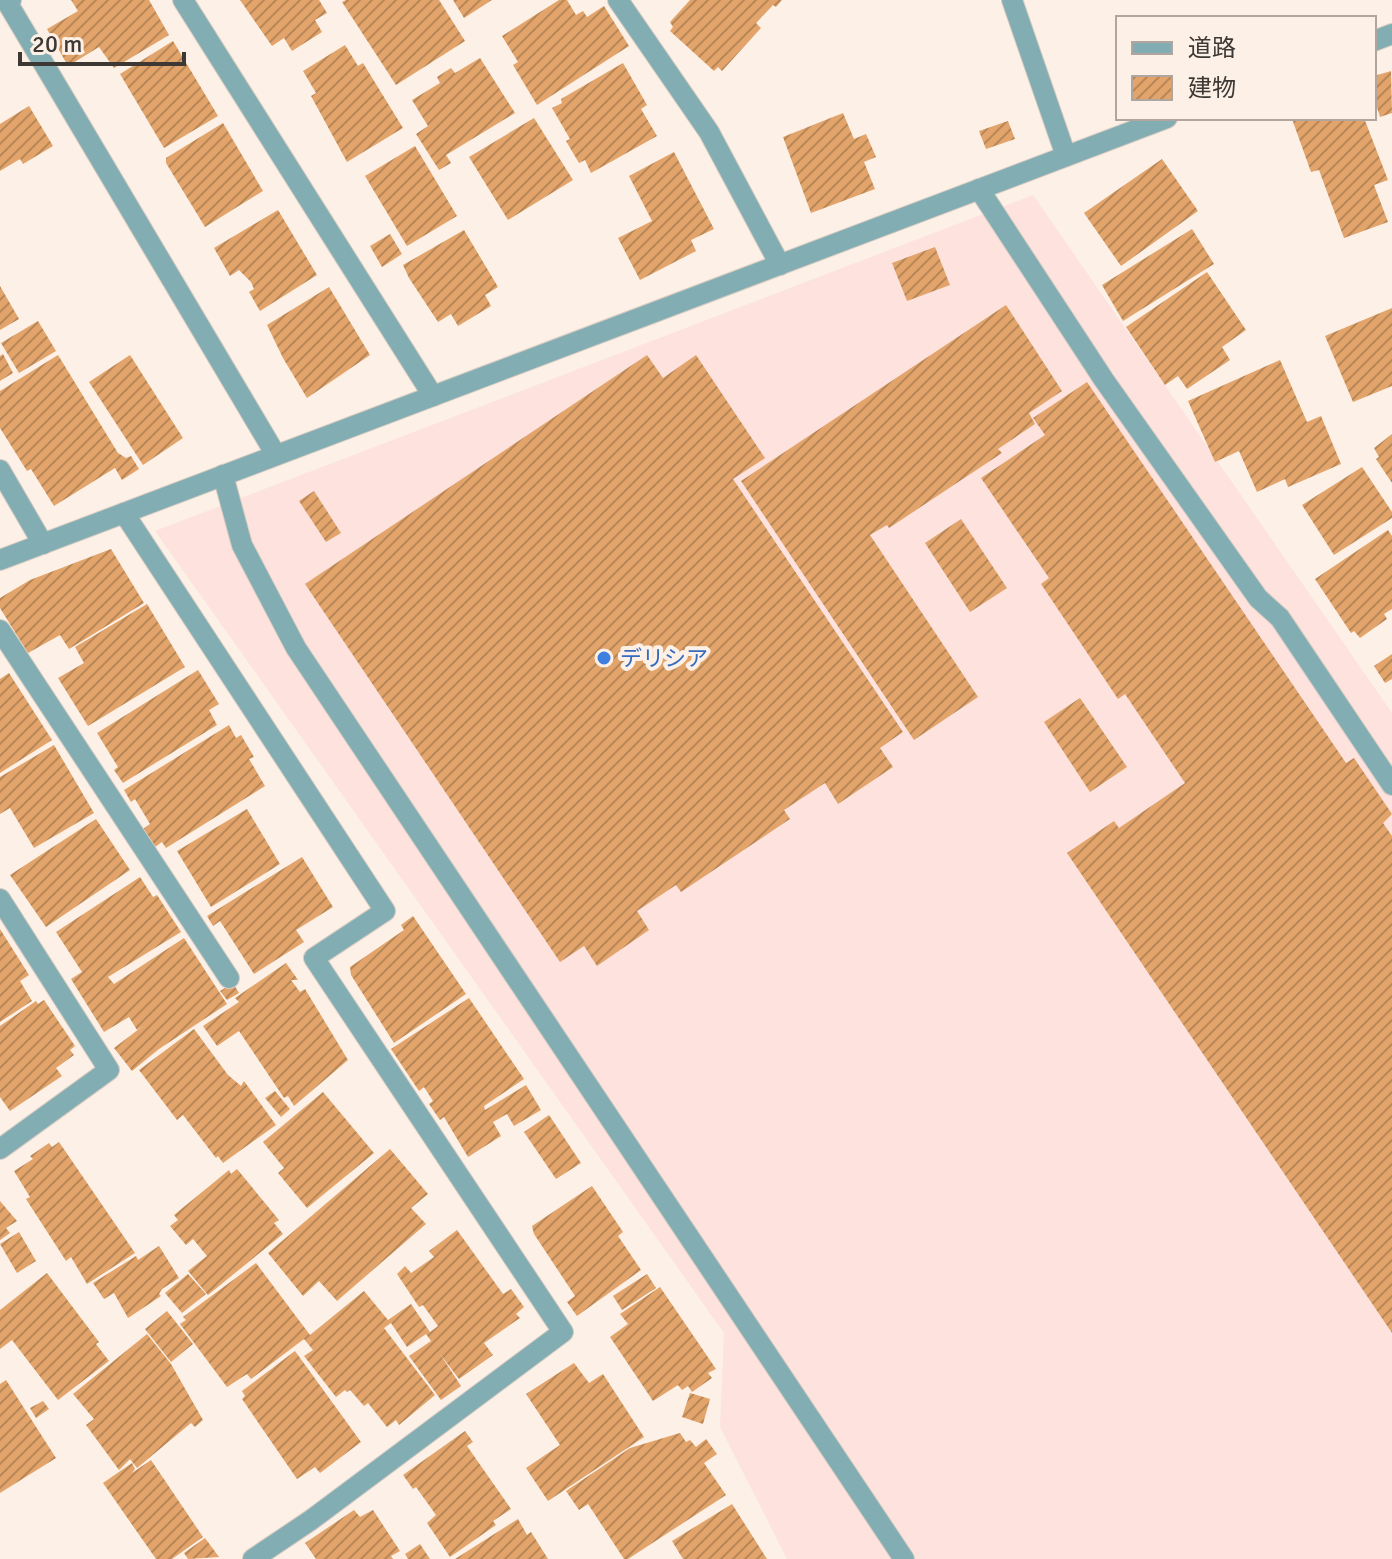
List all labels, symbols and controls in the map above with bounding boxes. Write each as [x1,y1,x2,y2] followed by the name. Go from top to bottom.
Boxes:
[20,16,184,66] scale bar
[1116,16,1376,120] legend
[32,29,82,59] text: 20 m
[1188,33,1236,63] text: 道路
[1188,73,1236,103] text: 建物
[620,645,708,672] place label: デリシア
[595,649,613,667] marker: デリシア

